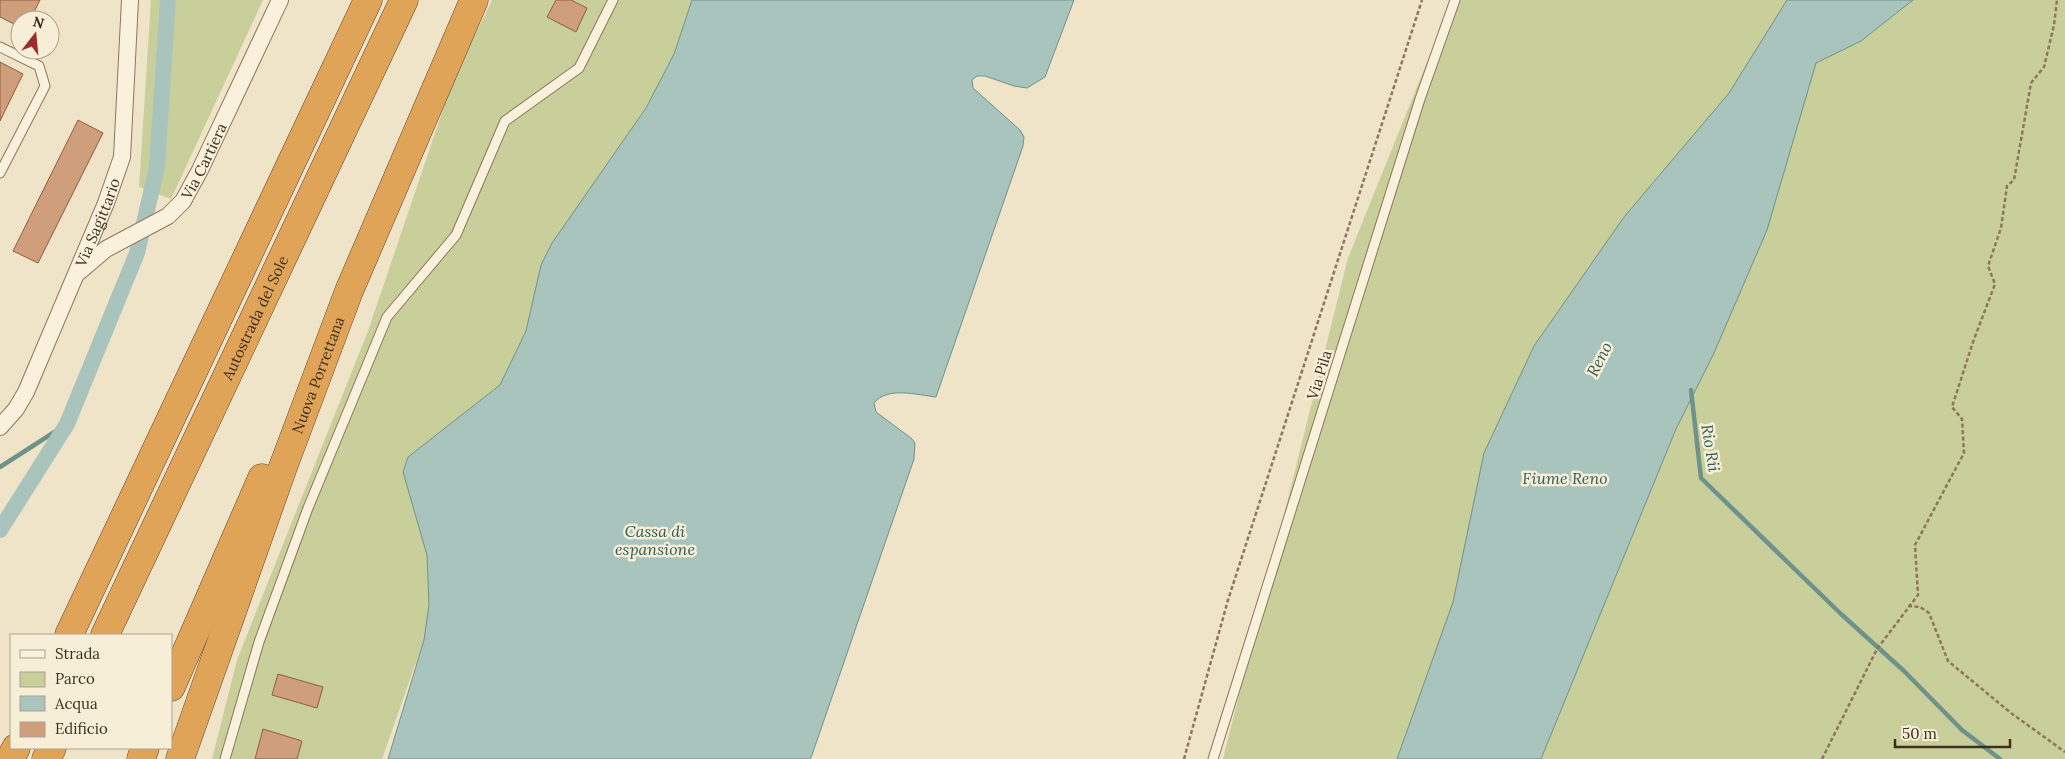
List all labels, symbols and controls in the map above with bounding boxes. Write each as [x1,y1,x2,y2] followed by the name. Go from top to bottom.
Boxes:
[10,10,60,60] north arrow
[31,12,46,33] text: N
[176,120,230,203] street label: Via Cartiera
[70,175,124,270] street label: Via Sagittario
[217,252,292,384] street label: Autostrada del Sole
[287,314,348,436] street label: Nuova Porrettana
[1582,339,1616,379] water label: Reno
[1302,348,1336,403] street label: Via Pila
[1697,423,1725,473] water label: Rio Rii
[1522,468,1608,488] water label: Fiume Reno
[615,521,695,559] water label: Cassa di espansione
[10,634,172,749] legend
[55,644,100,663] text: Strada
[55,669,95,688] text: Parco
[54,694,98,713] text: Acqua
[1895,716,2010,748] scale bar
[55,719,108,738] text: Edificio
[1902,724,1937,743] text: 50 m

